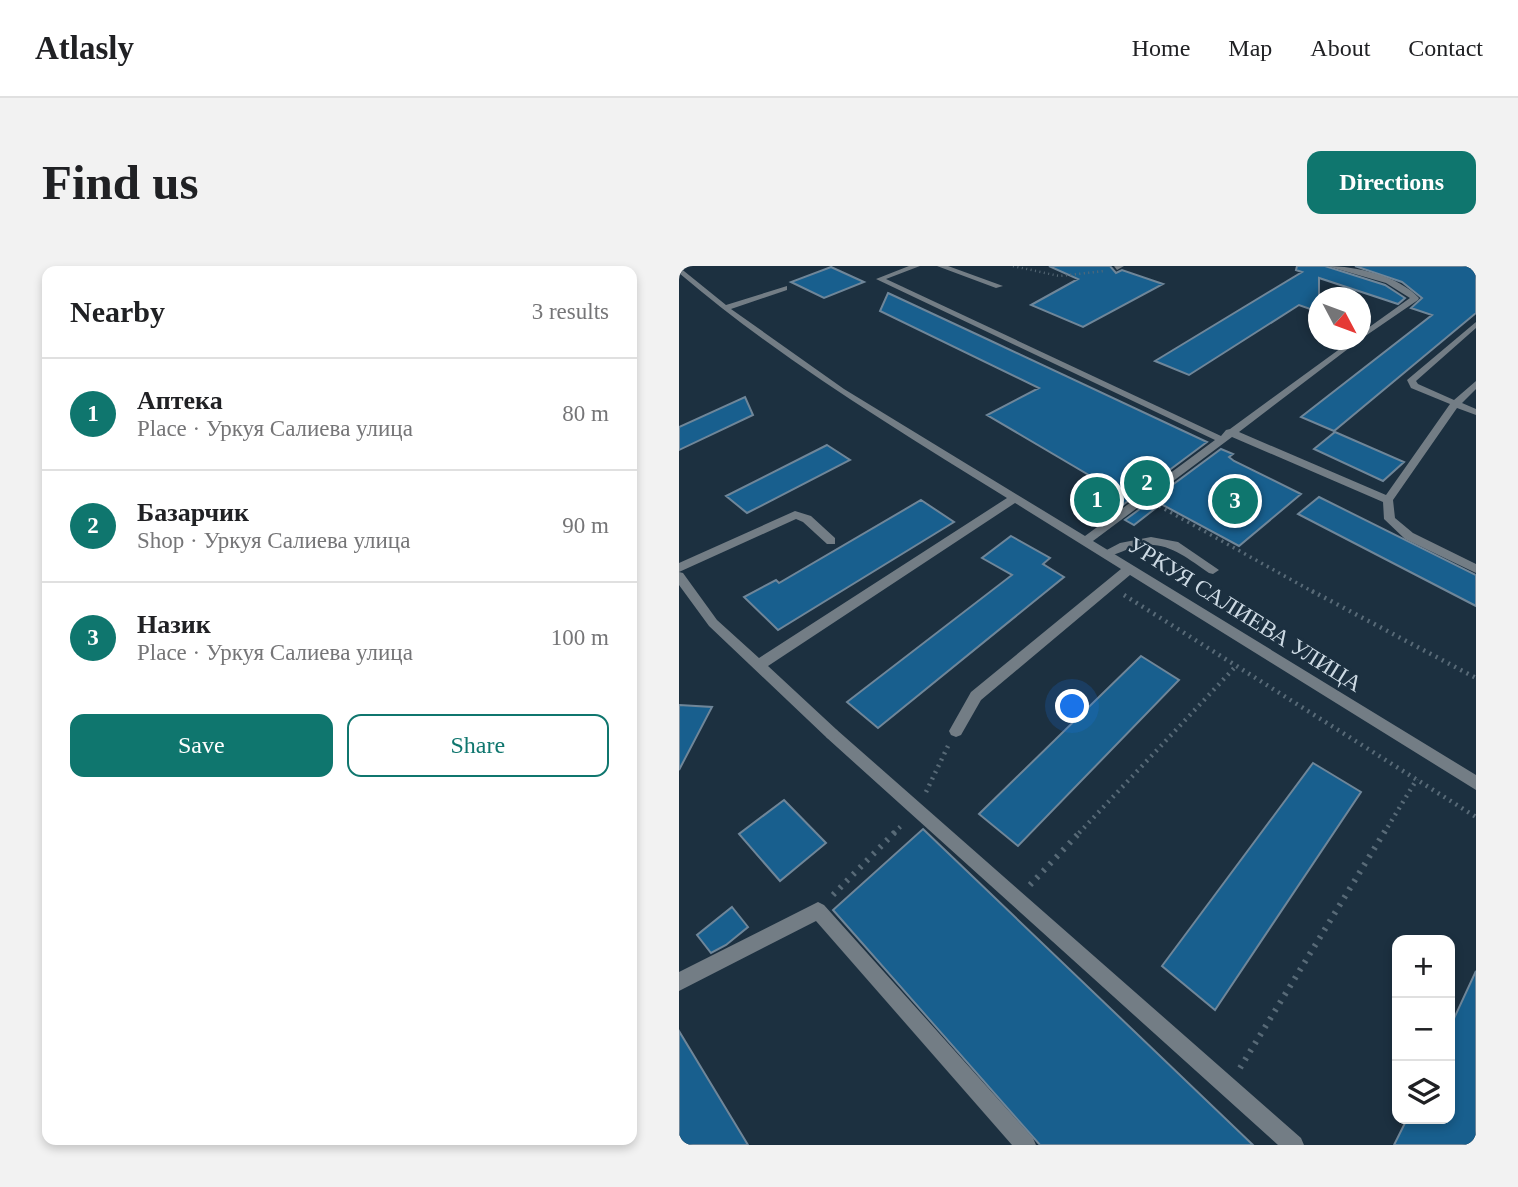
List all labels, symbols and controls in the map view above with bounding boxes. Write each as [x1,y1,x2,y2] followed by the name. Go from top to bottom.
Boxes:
[35,30,134,66] text: Atlasly
[1132,35,1190,61] text: Home
[1228,35,1272,61] text: Map
[1310,35,1370,61] text: About
[1408,35,1483,61] text: Contact
[1307,151,1476,214] button: Directions
[42,155,199,210] text: Find us
[1308,287,1371,350] north arrow
[70,295,165,328] text: Nearby
[532,299,609,324] text: 3 results
[137,386,223,415] text: Аптека
[87,401,99,426] text: 1
[562,401,609,426] text: 80 m
[137,416,413,441] text: Place · Уркуя Салиева улица
[1124,457,1170,509] pin: 2
[1074,474,1120,526] pin: 1
[1212,475,1258,527] pin: 3
[137,498,249,527] text: Базарчик
[87,513,99,538] text: 2
[562,513,609,538] text: 90 m
[137,528,410,553] text: Shop · Уркуя Салиева улица
[1123,532,1367,697] street label: УРКУЯ САЛИЕВА УЛИЦА
[137,610,211,639] text: Назик
[87,625,99,650] text: 3
[551,625,609,650] text: 100 m
[137,640,413,665] text: Place · Уркуя Салиева улица
[1055,689,1089,723] your location
[70,714,333,777] button: Save
[347,714,609,777] button: Share
[1392,935,1455,1124] map controls
[1392,935,1455,998] button: +
[1392,998,1455,1061] button: −
[1392,1061,1455,1124] button: layers

